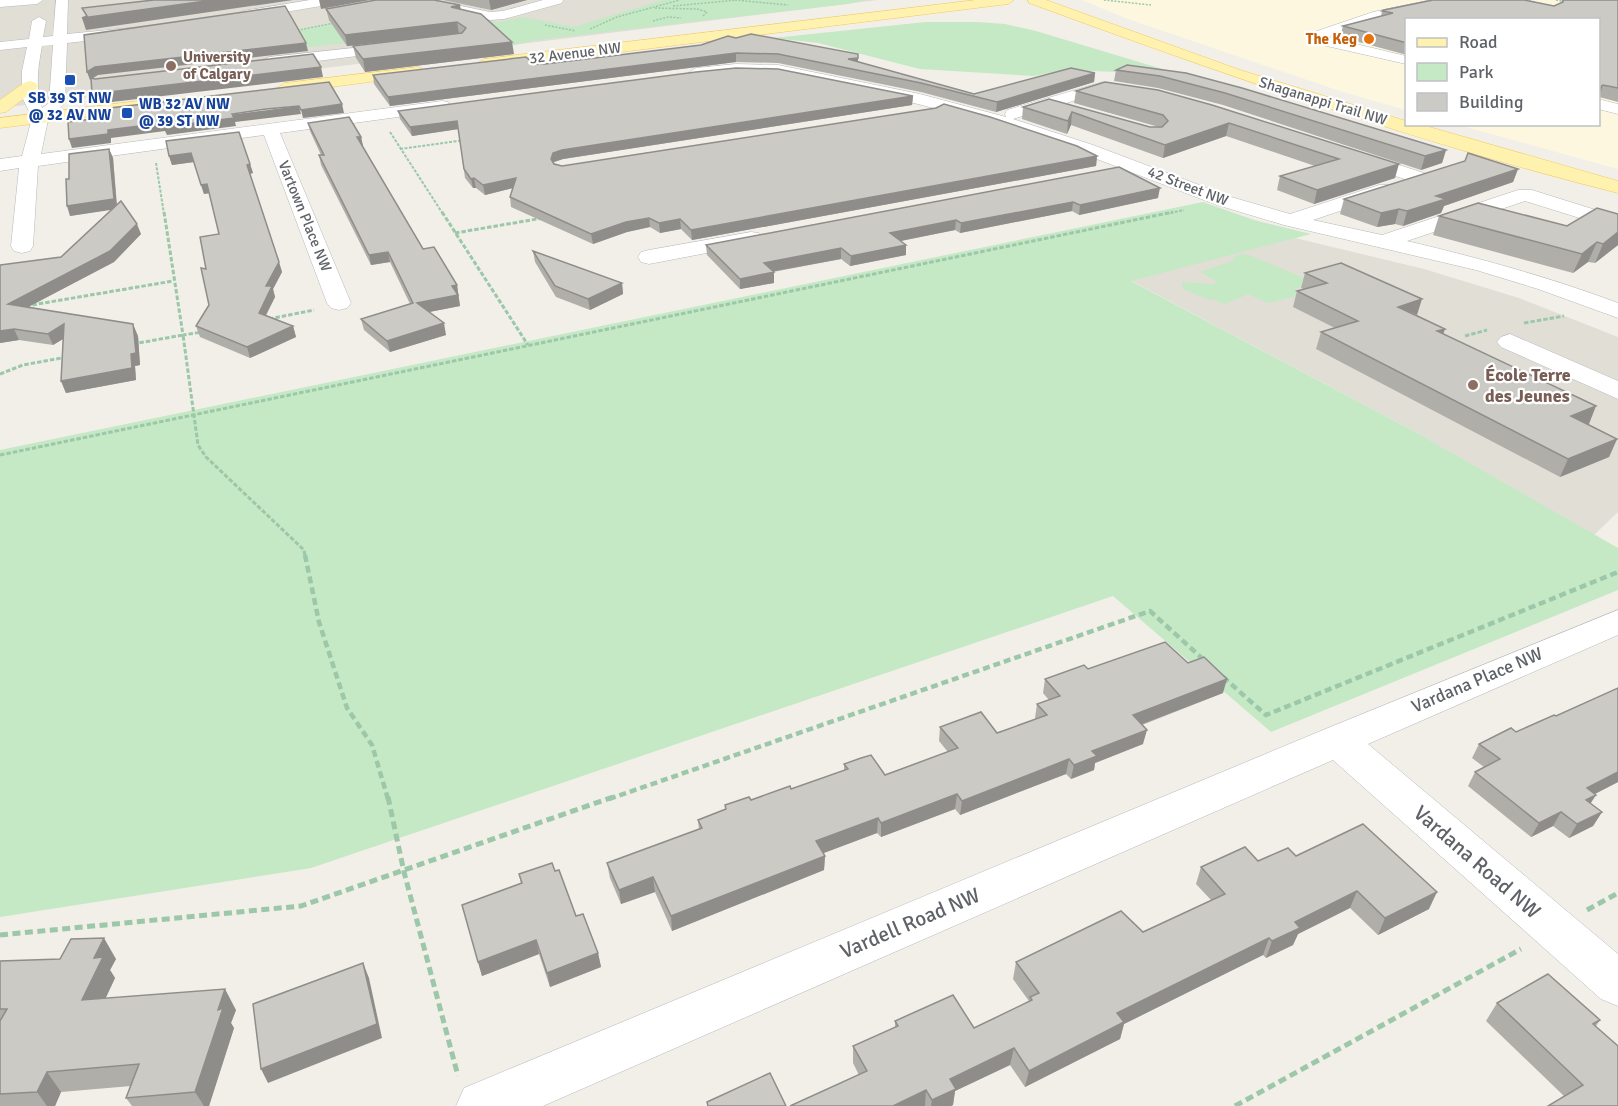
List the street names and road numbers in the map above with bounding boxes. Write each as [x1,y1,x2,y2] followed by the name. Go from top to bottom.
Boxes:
[528,38,622,68] street label: 32 Avenue NW
[1257,73,1389,129] street label: Shaganappi Trail NW
[275,158,335,274] street label: Vartown Place NW
[1145,162,1231,210] street label: 42 Street NW
[1408,642,1546,718] street label: Vardana Place NW
[1408,800,1546,924] street label: Vardana Road NW
[836,882,984,964] street label: Vardell Road NW

